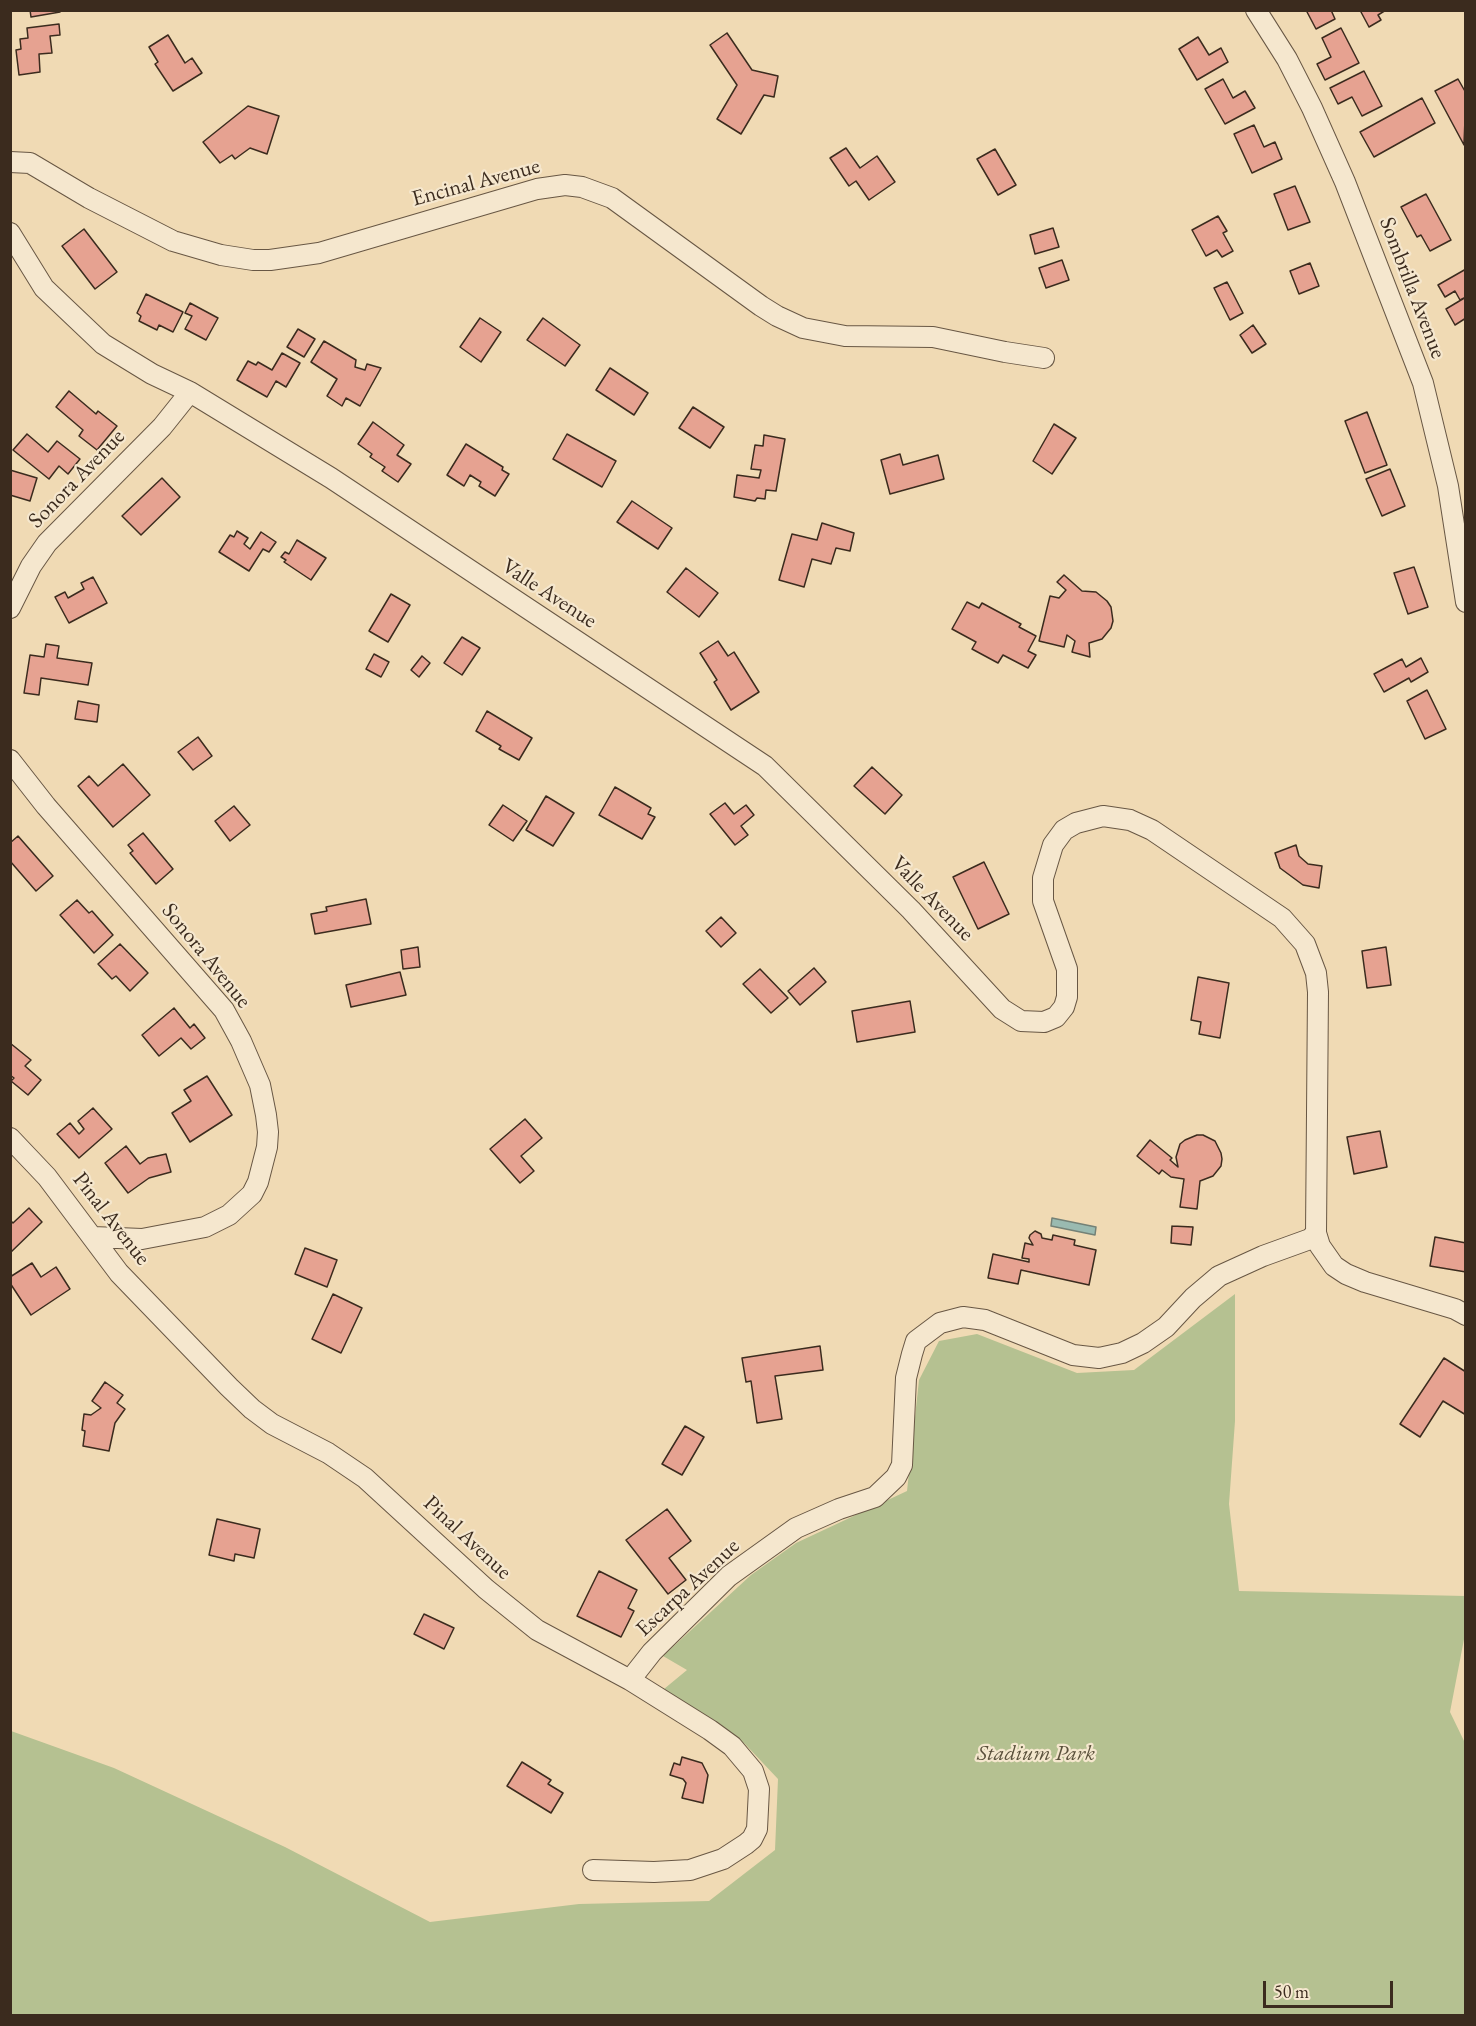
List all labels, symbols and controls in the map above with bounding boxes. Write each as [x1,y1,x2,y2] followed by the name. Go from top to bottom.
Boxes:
[409,153,543,213] street label: Encinal Avenue
[1373,214,1451,362] street label: Sombrilla Avenue
[23,424,131,534] street label: Sonora Avenue
[497,554,601,634] street label: Valle Avenue
[885,851,979,947] street label: Valle Avenue
[156,898,256,1014] street label: Sonora Avenue
[67,1167,155,1271] street label: Pinal Avenue
[417,1491,517,1585] street label: Pinal Avenue
[631,1533,745,1643] street label: Escarpa Avenue
[977,1741,1095,1767] park label: Stadium Park
[1266,1969,1396,2007] scale bar
[1274,1980,1309,2003] text: 50 m

